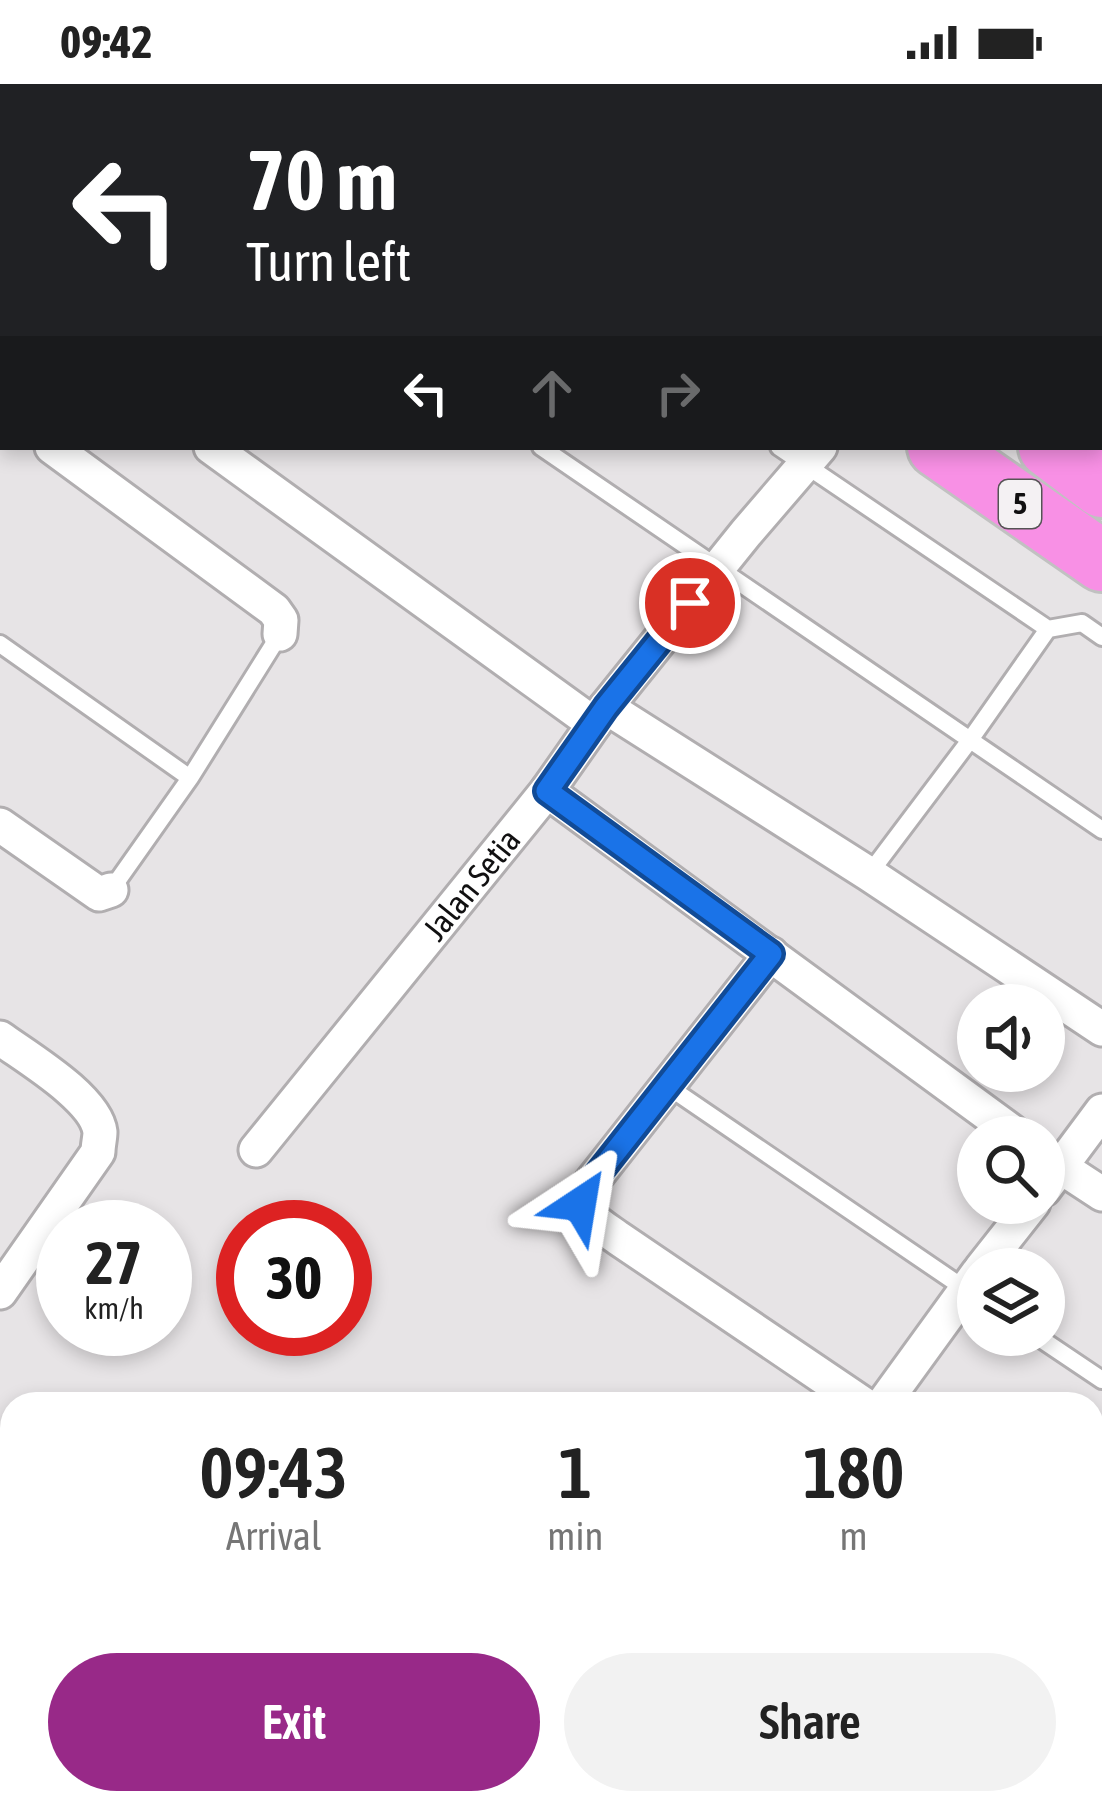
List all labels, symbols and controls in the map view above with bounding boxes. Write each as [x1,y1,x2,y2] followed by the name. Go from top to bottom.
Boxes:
[60,16,153,68] text: 09:42
[48,132,204,288] icon: left
[246,132,397,228] text: 70 m
[246,231,411,292] text: Turn left
[393,360,459,426] icon: left
[519,360,585,426] icon: ahead
[645,360,711,426] icon: right
[999,480,1041,528] road number: 5
[639,552,741,654] pin
[657,570,723,636] icon: arrive
[415,821,528,948] street label: Jalan Setia
[957,984,1065,1356] map controls
[957,984,1065,1092] button: sound
[957,1116,1065,1224] button: search
[517,1141,643,1267] position arrow
[216,1200,372,1356] speed limit sign: 30
[86,1228,142,1297] text: 27
[957,1248,1065,1356] button: layers
[84,1291,144,1325] text: km/h
[200,1431,348,1513] text: 09:43
[558,1431,592,1513] text: 1
[803,1431,904,1513] text: 180
[226,1514,321,1558] text: Arrival
[547,1514,603,1558] text: min
[840,1514,868,1558] text: m
[48,1653,540,1791] button: Exit
[564,1653,1056,1791] button: Share

